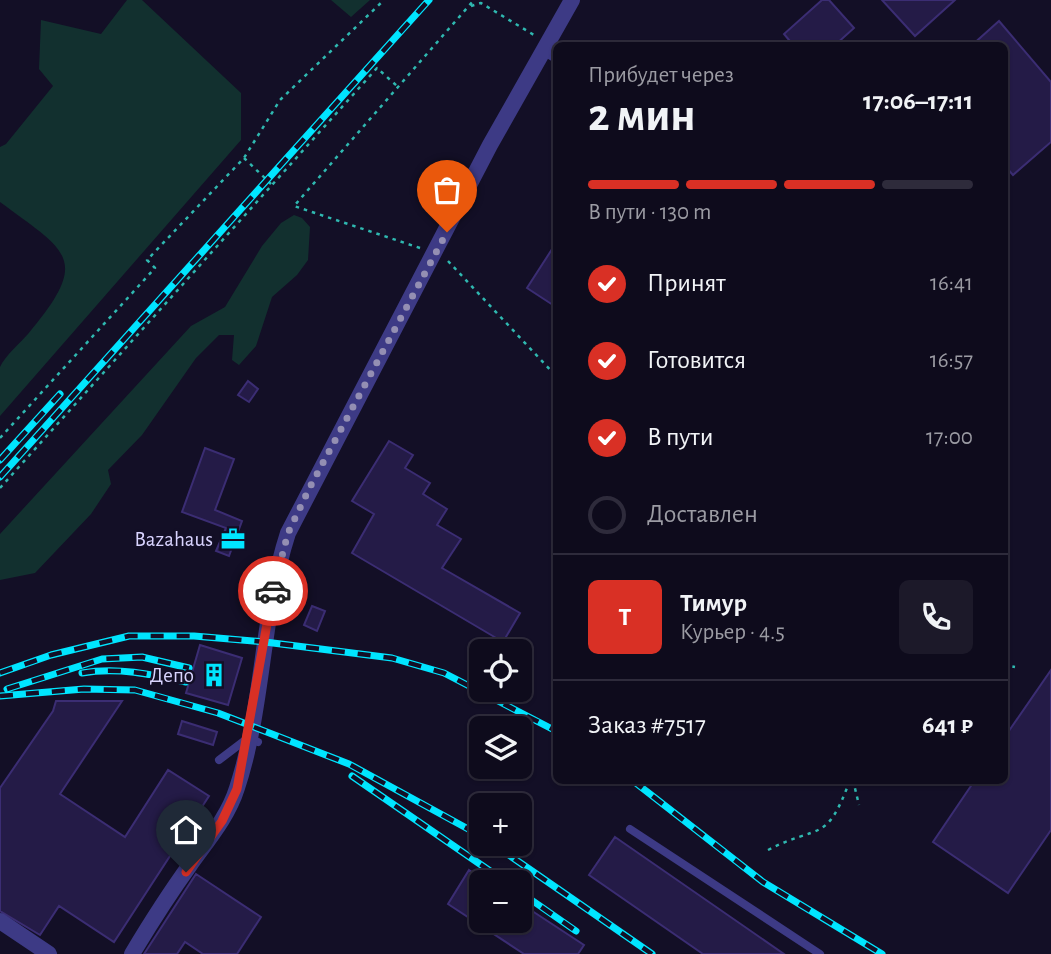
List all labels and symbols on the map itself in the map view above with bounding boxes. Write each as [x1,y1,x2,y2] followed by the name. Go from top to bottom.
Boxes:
[417,160,477,232] pin
[219,525,247,553] office icon: Bazahaus
[135,529,213,550] place label: Bazahaus
[238,556,308,626] courier
[200,661,228,689] building icon: Депо
[150,665,194,686] place label: Депо
[156,800,216,872] pin

